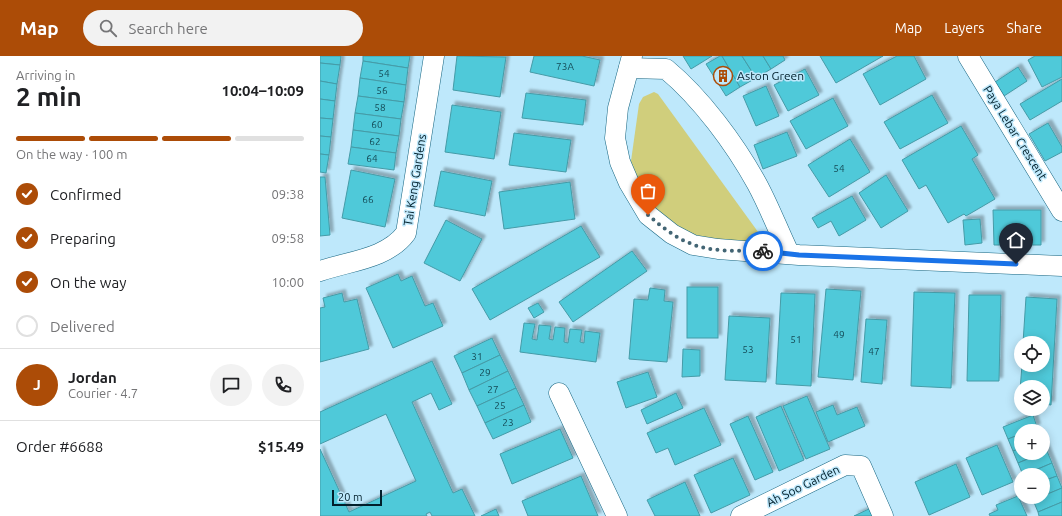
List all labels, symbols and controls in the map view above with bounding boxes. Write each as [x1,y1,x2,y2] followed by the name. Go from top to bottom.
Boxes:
[83,10,363,46] search box
[20,17,59,39] text: Map
[97,17,119,39] icon: search
[129,20,208,37] text: Search here
[895,20,922,36] text: Map
[944,20,984,36] text: Layers
[1006,20,1042,36] text: Share
[556,61,574,72] house number: 73A
[712,65,734,87] building icon: Aston Green
[16,68,75,82] text: Arriving in
[378,68,390,79] house number: 54
[737,69,804,82] place label: Aston Green
[16,82,82,111] text: 2 min
[221,82,304,99] text: 10:04–10:09
[981,83,1050,182] street label: Paya Lebar Crescent
[376,85,388,96] house number: 56
[374,102,386,113] house number: 58
[371,119,383,130] house number: 60
[401,133,428,227] street label: Tai Keng Gardens
[369,136,381,147] house number: 62
[16,147,128,161] text: On the way · 100 m
[366,153,378,164] house number: 64
[833,163,845,174] house number: 54
[631,174,665,215] pin
[637,180,659,202] icon: bag
[16,183,38,205] icon: check
[50,186,122,203] text: Confirmed
[271,187,304,201] text: 09:38
[362,194,374,205] house number: 66
[999,223,1033,264] pin
[16,227,38,249] icon: check
[1005,229,1027,251] icon: home
[50,230,116,247] text: Preparing
[271,231,304,245] text: 09:58
[743,231,783,271] courier
[752,240,774,262] icon: bike
[16,271,38,293] icon: check
[50,274,126,291] text: On the way
[271,275,304,289] text: 10:00
[50,318,115,335] text: Delivered
[833,329,845,340] house number: 49
[790,334,802,345] house number: 51
[1014,336,1050,504] map controls
[1014,336,1050,372] button: locate
[742,344,754,355] house number: 53
[868,346,880,357] house number: 47
[471,351,483,362] house number: 31
[210,364,252,406] button: chat
[262,364,304,406] button: phone
[479,367,491,378] house number: 29
[68,369,117,386] text: Jordan
[33,376,41,393] text: J
[1014,380,1050,416] button: layers
[487,384,499,395] house number: 27
[68,386,138,400] text: Courier · 4.7
[494,400,506,411] house number: 25
[502,417,514,428] house number: 23
[1014,424,1050,460] button: +
[16,438,103,455] text: Order #6688
[258,438,304,455] text: $15.49
[764,462,841,509] street label: Ah Soo Garden
[1014,468,1050,504] button: −
[332,488,382,507] scale bar
[338,491,362,503] text: 20 m

